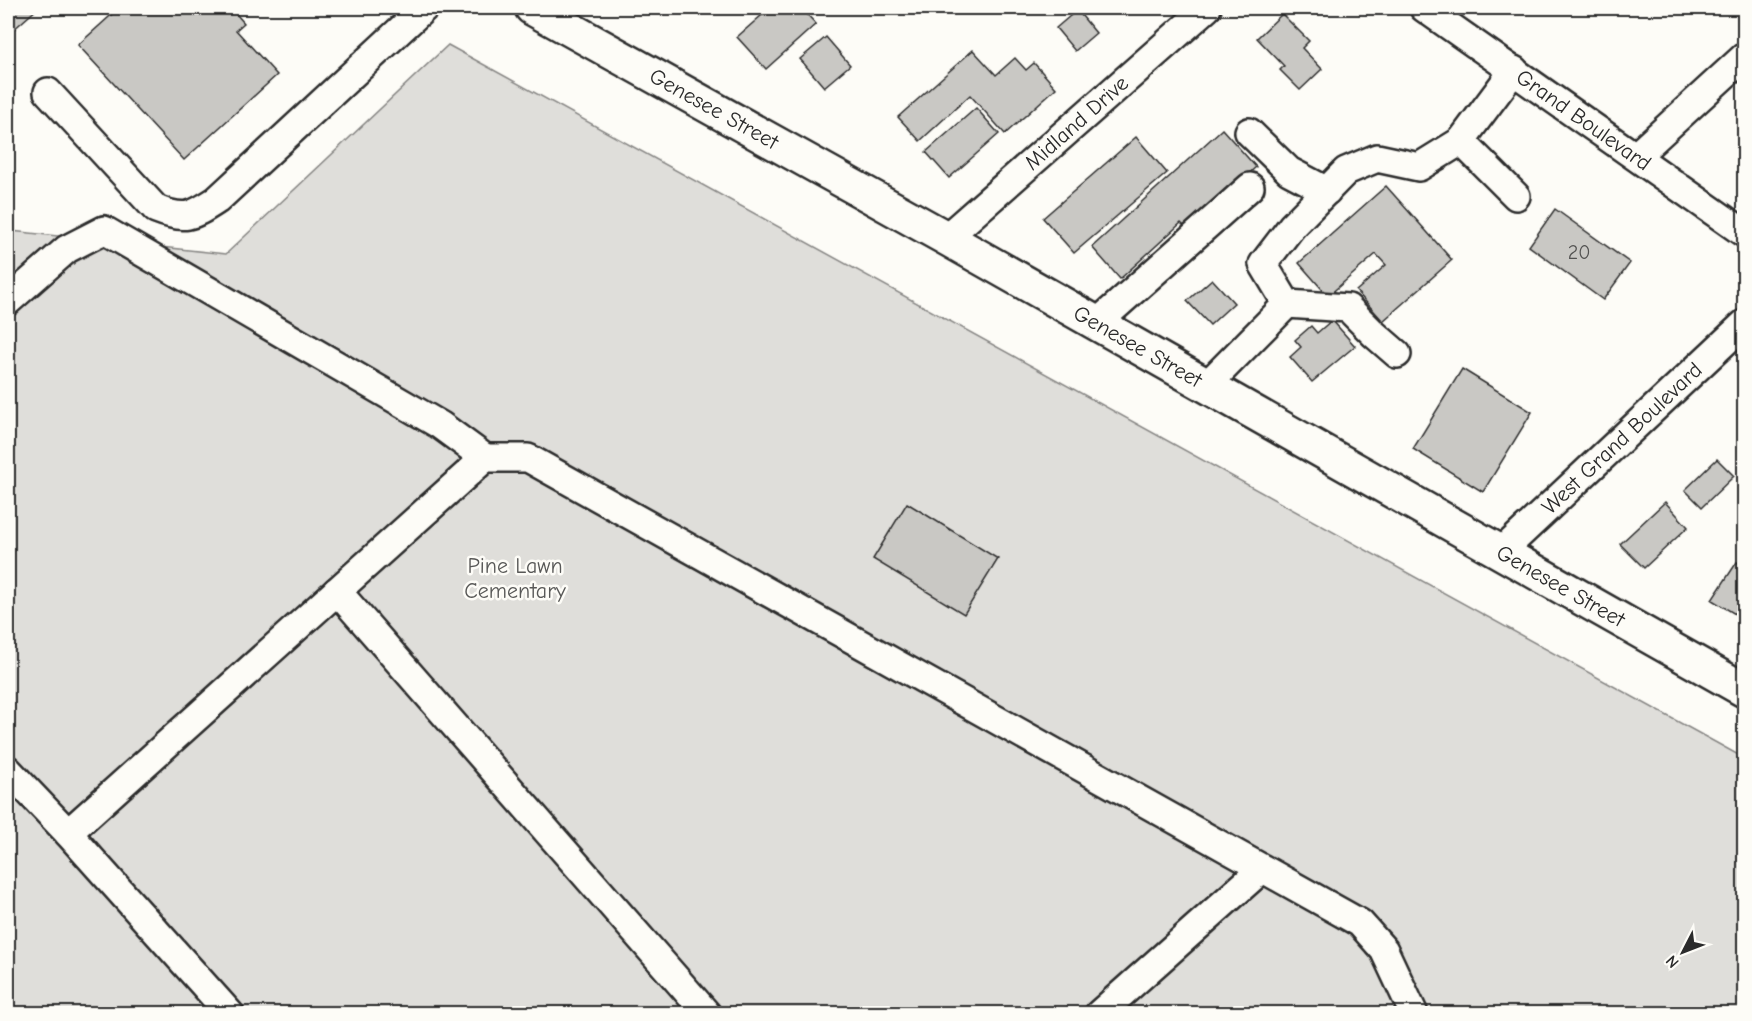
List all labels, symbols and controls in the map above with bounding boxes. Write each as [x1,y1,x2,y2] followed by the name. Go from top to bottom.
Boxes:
[645,63,784,156] street label: Genesee Street
[1511,64,1656,176] street label: Grand Boulevard
[1019,70,1134,176] street label: Midland Drive
[1568,241,1590,264] house number: 20
[1069,300,1207,394] street label: Genesee Street
[1536,357,1708,520] street label: West Grand Boulevard
[1492,539,1630,633] street label: Genesee Street
[464,553,566,604] park label: Pine Lawn Cementary
[1653,922,1713,982] north arrow
[1662,951,1683,971] text: N

